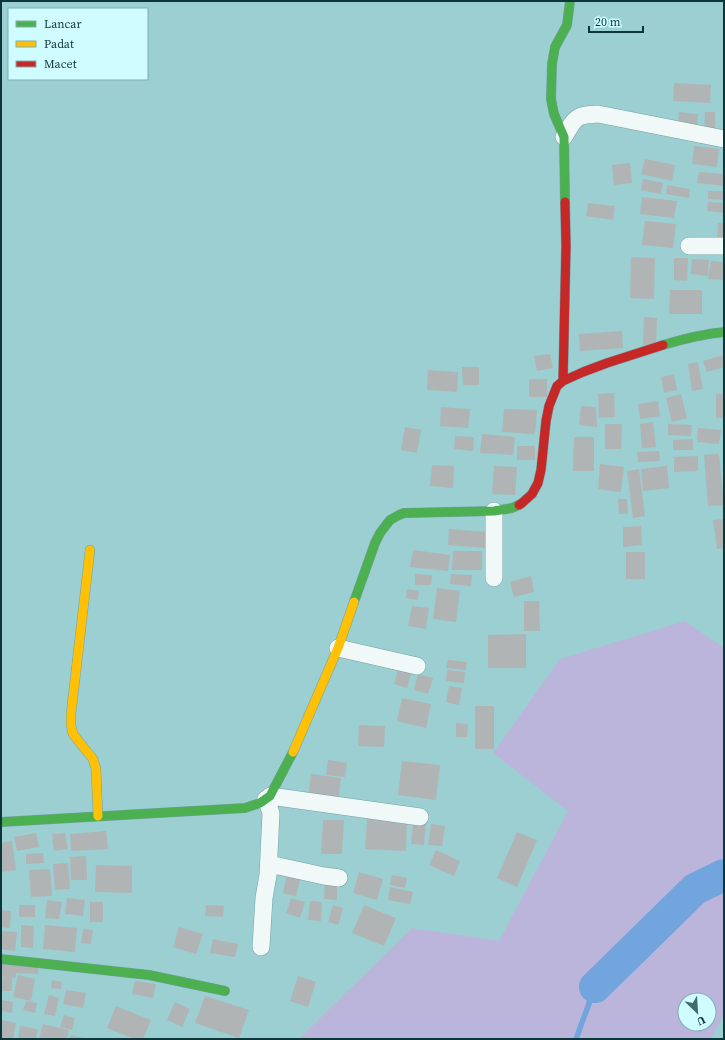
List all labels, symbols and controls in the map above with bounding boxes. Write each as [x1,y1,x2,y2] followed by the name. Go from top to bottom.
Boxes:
[8,8,148,80] legend
[589,8,643,34] scale bar
[595,14,621,30] text: 20 m
[44,16,81,32] text: Lancar
[44,36,74,52] text: Padat
[44,56,77,72] text: Macet
[677,992,717,1032] north arrow
[694,1012,708,1029] text: U

